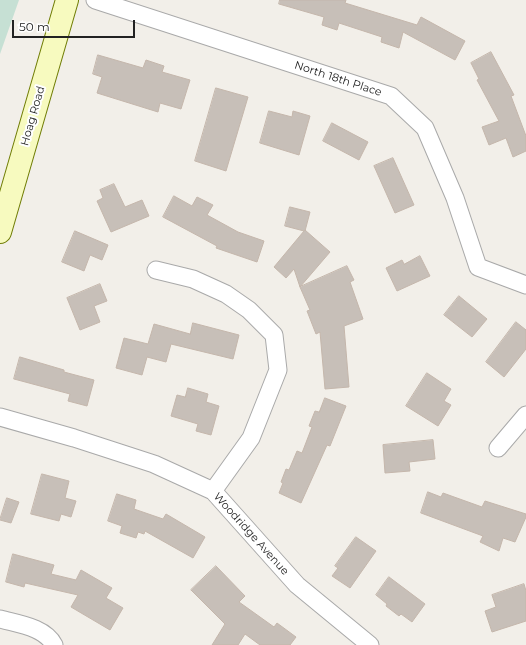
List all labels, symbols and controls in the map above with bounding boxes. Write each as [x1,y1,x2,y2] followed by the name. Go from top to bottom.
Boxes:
[14,12,137,38] scale bar
[19,19,50,34] text: 50 m
[293,59,383,99] street label: North 18th Place
[18,85,48,147] street label: Hoag Road
[211,490,291,578] street label: Woodridge Avenue

